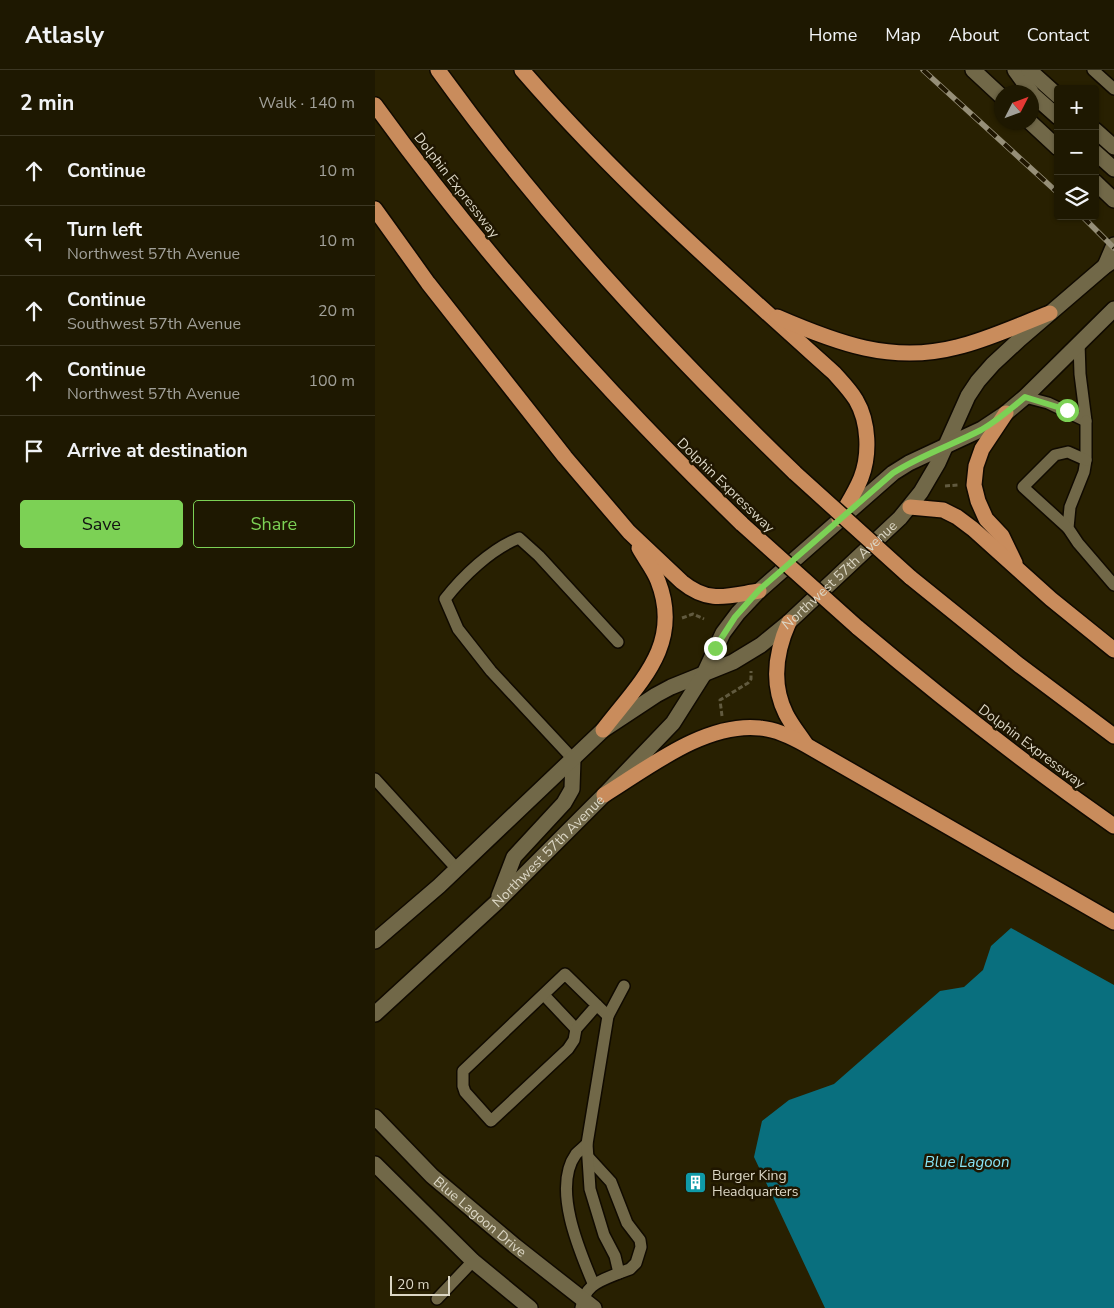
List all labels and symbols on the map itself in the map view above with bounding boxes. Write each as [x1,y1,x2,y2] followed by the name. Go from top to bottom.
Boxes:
[994,85,1039,130] north arrow
[409,129,504,243] street label: Dolphin Expressway
[1056,399,1079,422] route start
[673,434,779,537] street label: Dolphin Expressway
[778,516,901,634] street label: Northwest 57th Avenue
[704,637,727,660] route end
[975,700,1089,793] street label: Dolphin Expressway
[488,791,609,911] street label: Northwest 57th Avenue
[925,1152,1009,1172] water label: Blue Lagoon
[712,1166,799,1201] place label: Burger King Headquarters
[684,1171,708,1195] building icon: Burger King Headquarters
[429,1172,530,1262] street label: Blue Lagoon Drive
[390,1273,450,1296] scale bar

